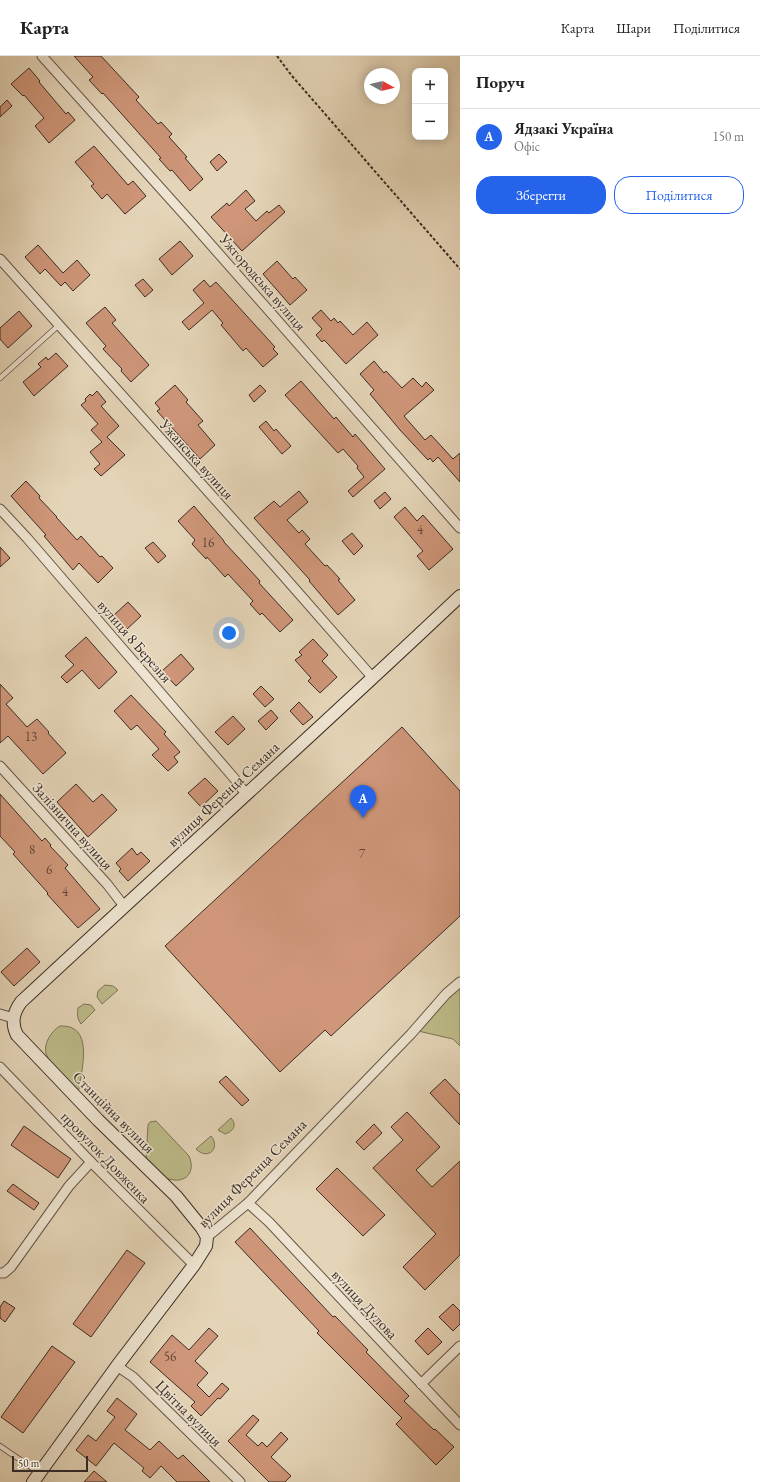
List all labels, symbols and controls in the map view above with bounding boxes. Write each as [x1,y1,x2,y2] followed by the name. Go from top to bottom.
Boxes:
[20,15,69,40] text: Карта
[561,19,594,37] text: Карта
[616,19,651,37] text: Шари
[673,19,740,37] text: Поділитися
[364,68,400,104] north arrow
[412,68,448,140] map controls
[412,68,448,104] button: +
[476,71,525,93] text: Поруч
[412,104,448,140] button: −
[514,119,613,138] text: Ядзакі Україна
[484,128,494,145] text: A
[713,128,744,145] text: 150 m
[514,138,540,155] text: Офіс
[476,176,606,214] button: Зберегти
[614,176,744,214] button: Поділитися
[215,229,311,335] street label: Ужгородська вулиця
[155,414,238,503] street label: Ужанська вулиця
[417,521,424,538] house number: 4
[202,534,214,551] house number: 16
[94,596,176,687] street label: вулиця 8 Березня
[219,623,239,643] your location
[25,728,37,745] house number: 13
[163,737,283,851] street label: вулиця Ференца Семана
[29,778,118,874] street label: Залізнична вулиця
[350,785,376,818] pin: A
[29,841,35,858] house number: 8
[359,845,366,862] house number: 7
[46,861,52,878] house number: 6
[62,883,69,900] house number: 4
[69,1067,159,1157] street label: Станційна вулиця
[57,1107,155,1207] street label: провулок Довженка
[194,1115,310,1231] street label: вулиця Ференца Семана
[328,1265,402,1343] street label: вулиця Дулова
[164,1348,176,1365] house number: 56
[152,1376,227,1451] street label: Цвітна вулиця
[12,1454,88,1473] scale bar
[18,1456,39,1470] text: 50 m

